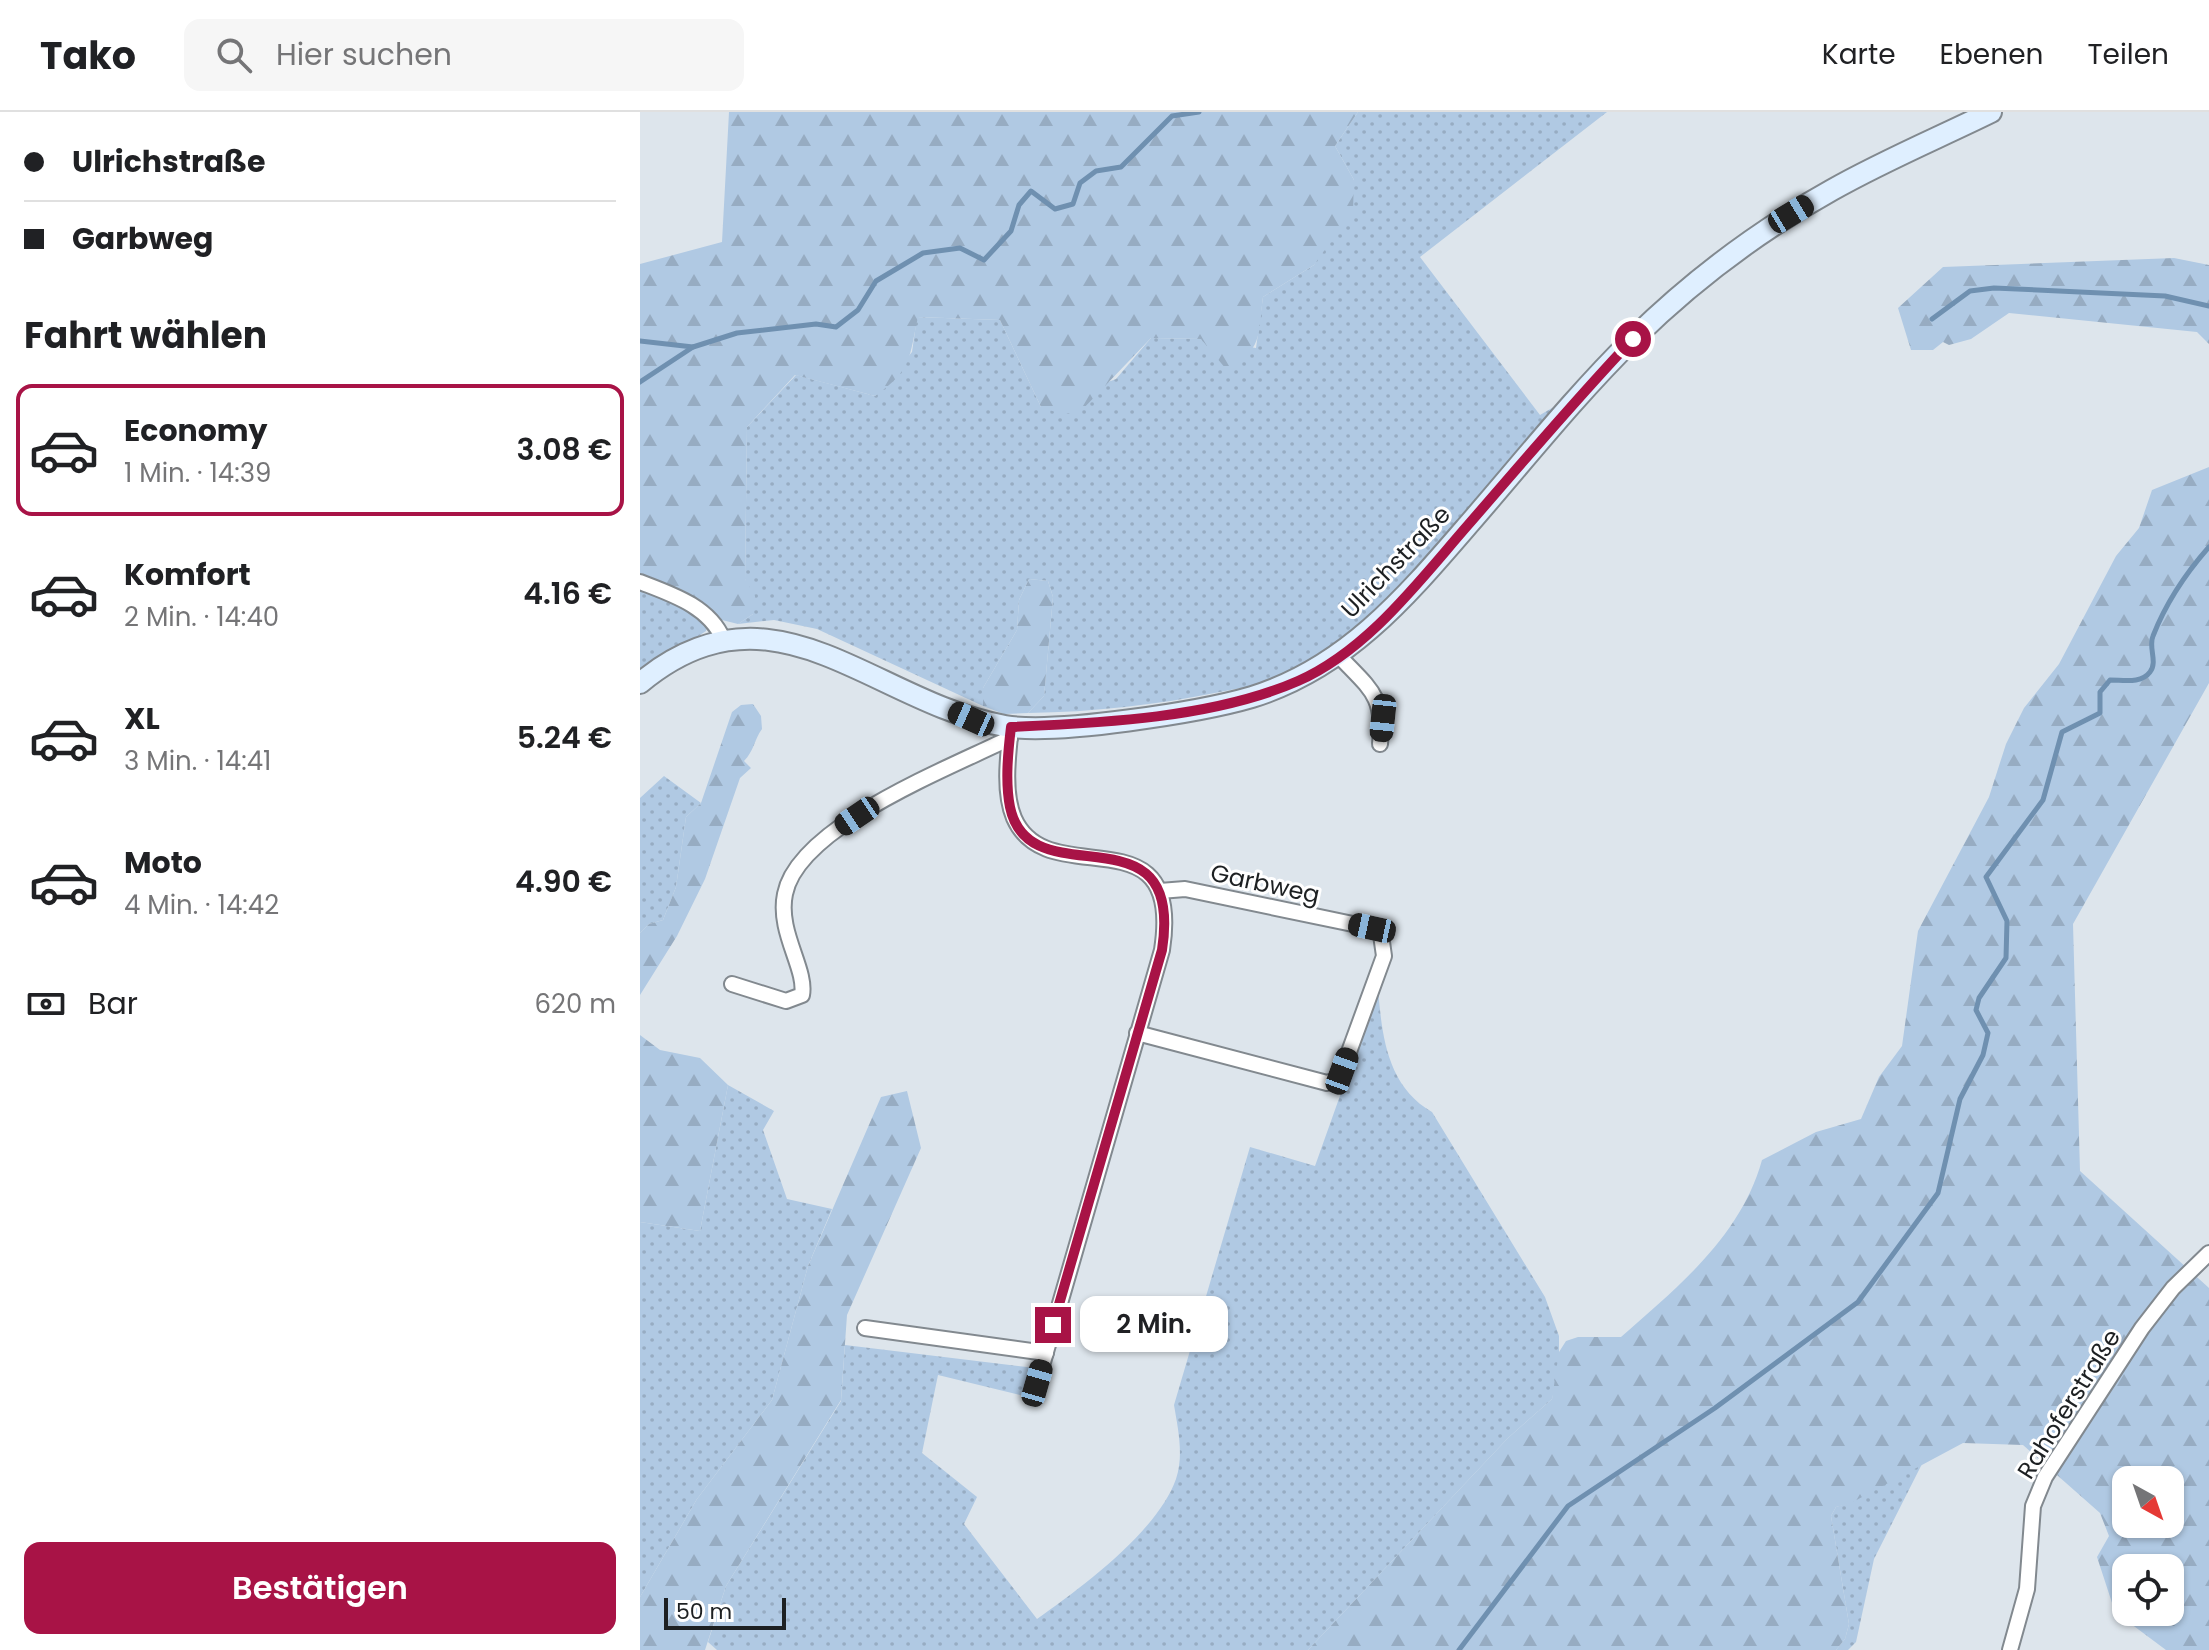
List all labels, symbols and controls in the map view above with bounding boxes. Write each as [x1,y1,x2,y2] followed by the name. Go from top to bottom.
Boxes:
[184,19,744,91] search box
[40,29,136,82] text: Tako
[212,33,256,77] icon: search
[276,33,452,76] text: Hier suchen
[1822,35,1896,74] text: Karte
[1940,35,2043,74] text: Ebenen
[2087,35,2169,74] text: Teilen
[72,140,265,183] text: Ulrichstraße
[1764,191,1818,237] car
[72,217,213,260] text: Garbweg
[24,310,267,361] text: Fahrt wählen
[1615,321,1651,357] route start
[124,409,268,452] text: Economy
[28,414,100,486] icon: car
[516,428,612,471] text: 3.08 €
[124,455,271,491] text: 1 Min. · 14:39
[1334,498,1458,625] street label: Ulrichstraße
[124,553,251,596] text: Komfort
[28,558,100,630] icon: car
[523,572,612,615] text: 4.16 €
[124,599,279,635] text: 2 Min. · 14:40
[1369,693,1397,743] car
[124,697,160,740] text: XL
[944,698,998,740] car
[28,702,100,774] icon: car
[517,716,612,759] text: 5.24 €
[124,743,271,779] text: 3 Min. · 14:41
[830,793,884,839] car
[124,841,202,884] text: Moto
[28,846,100,918] icon: car
[1207,856,1323,911] street label: Garbweg
[515,860,612,903] text: 4.90 €
[124,887,279,923] text: 4 Min. · 14:42
[1346,911,1398,945] car
[24,982,68,1026] icon: cash
[88,982,138,1025] text: Bar
[534,986,616,1022] text: 620 m
[1323,1044,1361,1098] car
[1081,1297,1229,1353] callout: 2 Min.
[1116,1306,1192,1342] text: 2 Min.
[1035,1307,1071,1343] route end
[2009,1323,2128,1485] street label: Rahoferstraße
[1019,1357,1055,1409] car
[2112,1466,2184,1538] north arrow
[2112,1466,2184,1626] map controls
[24,1542,616,1634] button: Bestätigen
[2112,1554,2184,1626] button: locate
[664,1594,786,1630] scale bar
[676,1596,732,1627] text: 50 m

